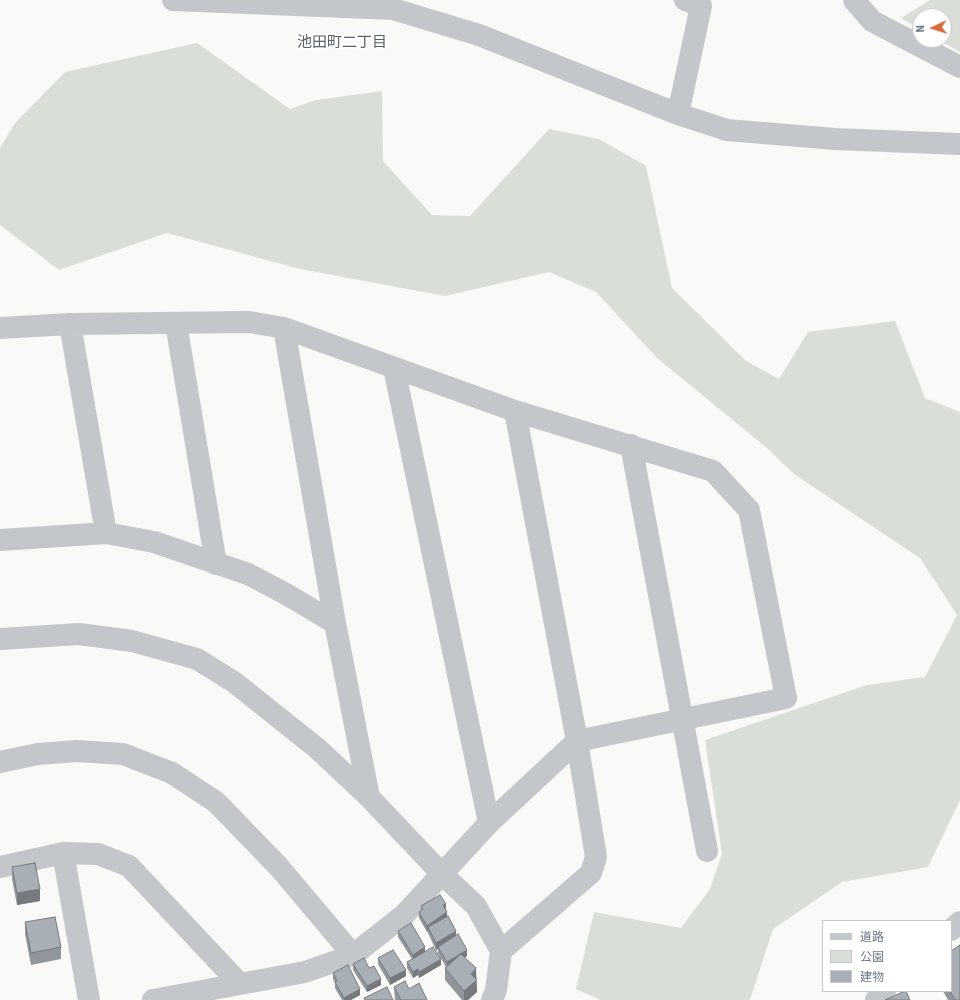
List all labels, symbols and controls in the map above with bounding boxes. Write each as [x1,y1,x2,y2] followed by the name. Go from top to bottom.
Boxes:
[912,8,952,48] north arrow
[914,25,927,33] text: N
[297,34,387,52] district label: 池田町二丁目
[822,920,952,992] legend
[860,930,884,945] text: 道路
[860,950,884,965] text: 公園
[860,970,884,985] text: 建物

